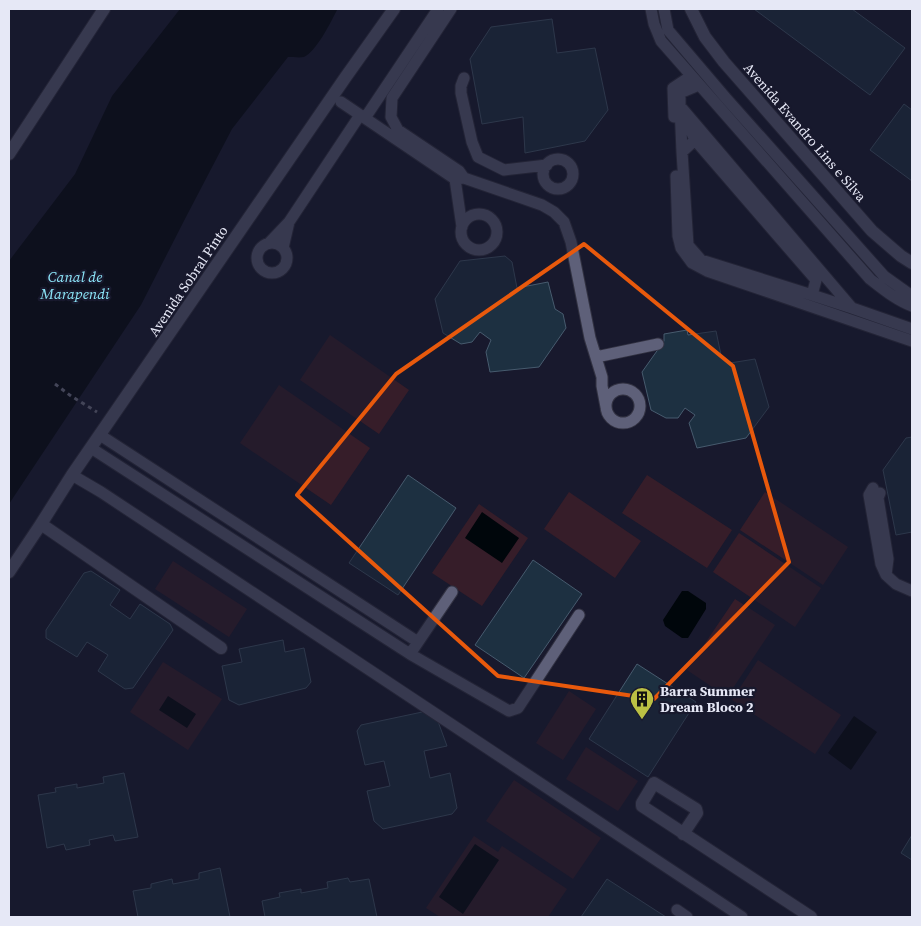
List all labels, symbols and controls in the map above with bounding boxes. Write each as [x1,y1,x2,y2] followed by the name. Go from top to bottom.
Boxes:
[739,58,872,207] street label: Avenida Evandro Lins e Silva
[143,221,233,340] street label: Avenida Sobral Pinto
[39,266,110,304] water label: Canal de Marapendi
[660,681,755,717] place label: Barra Summer Dream Bloco 2
[629,686,655,720] building icon: Barra Summer Dream Bloco 2

